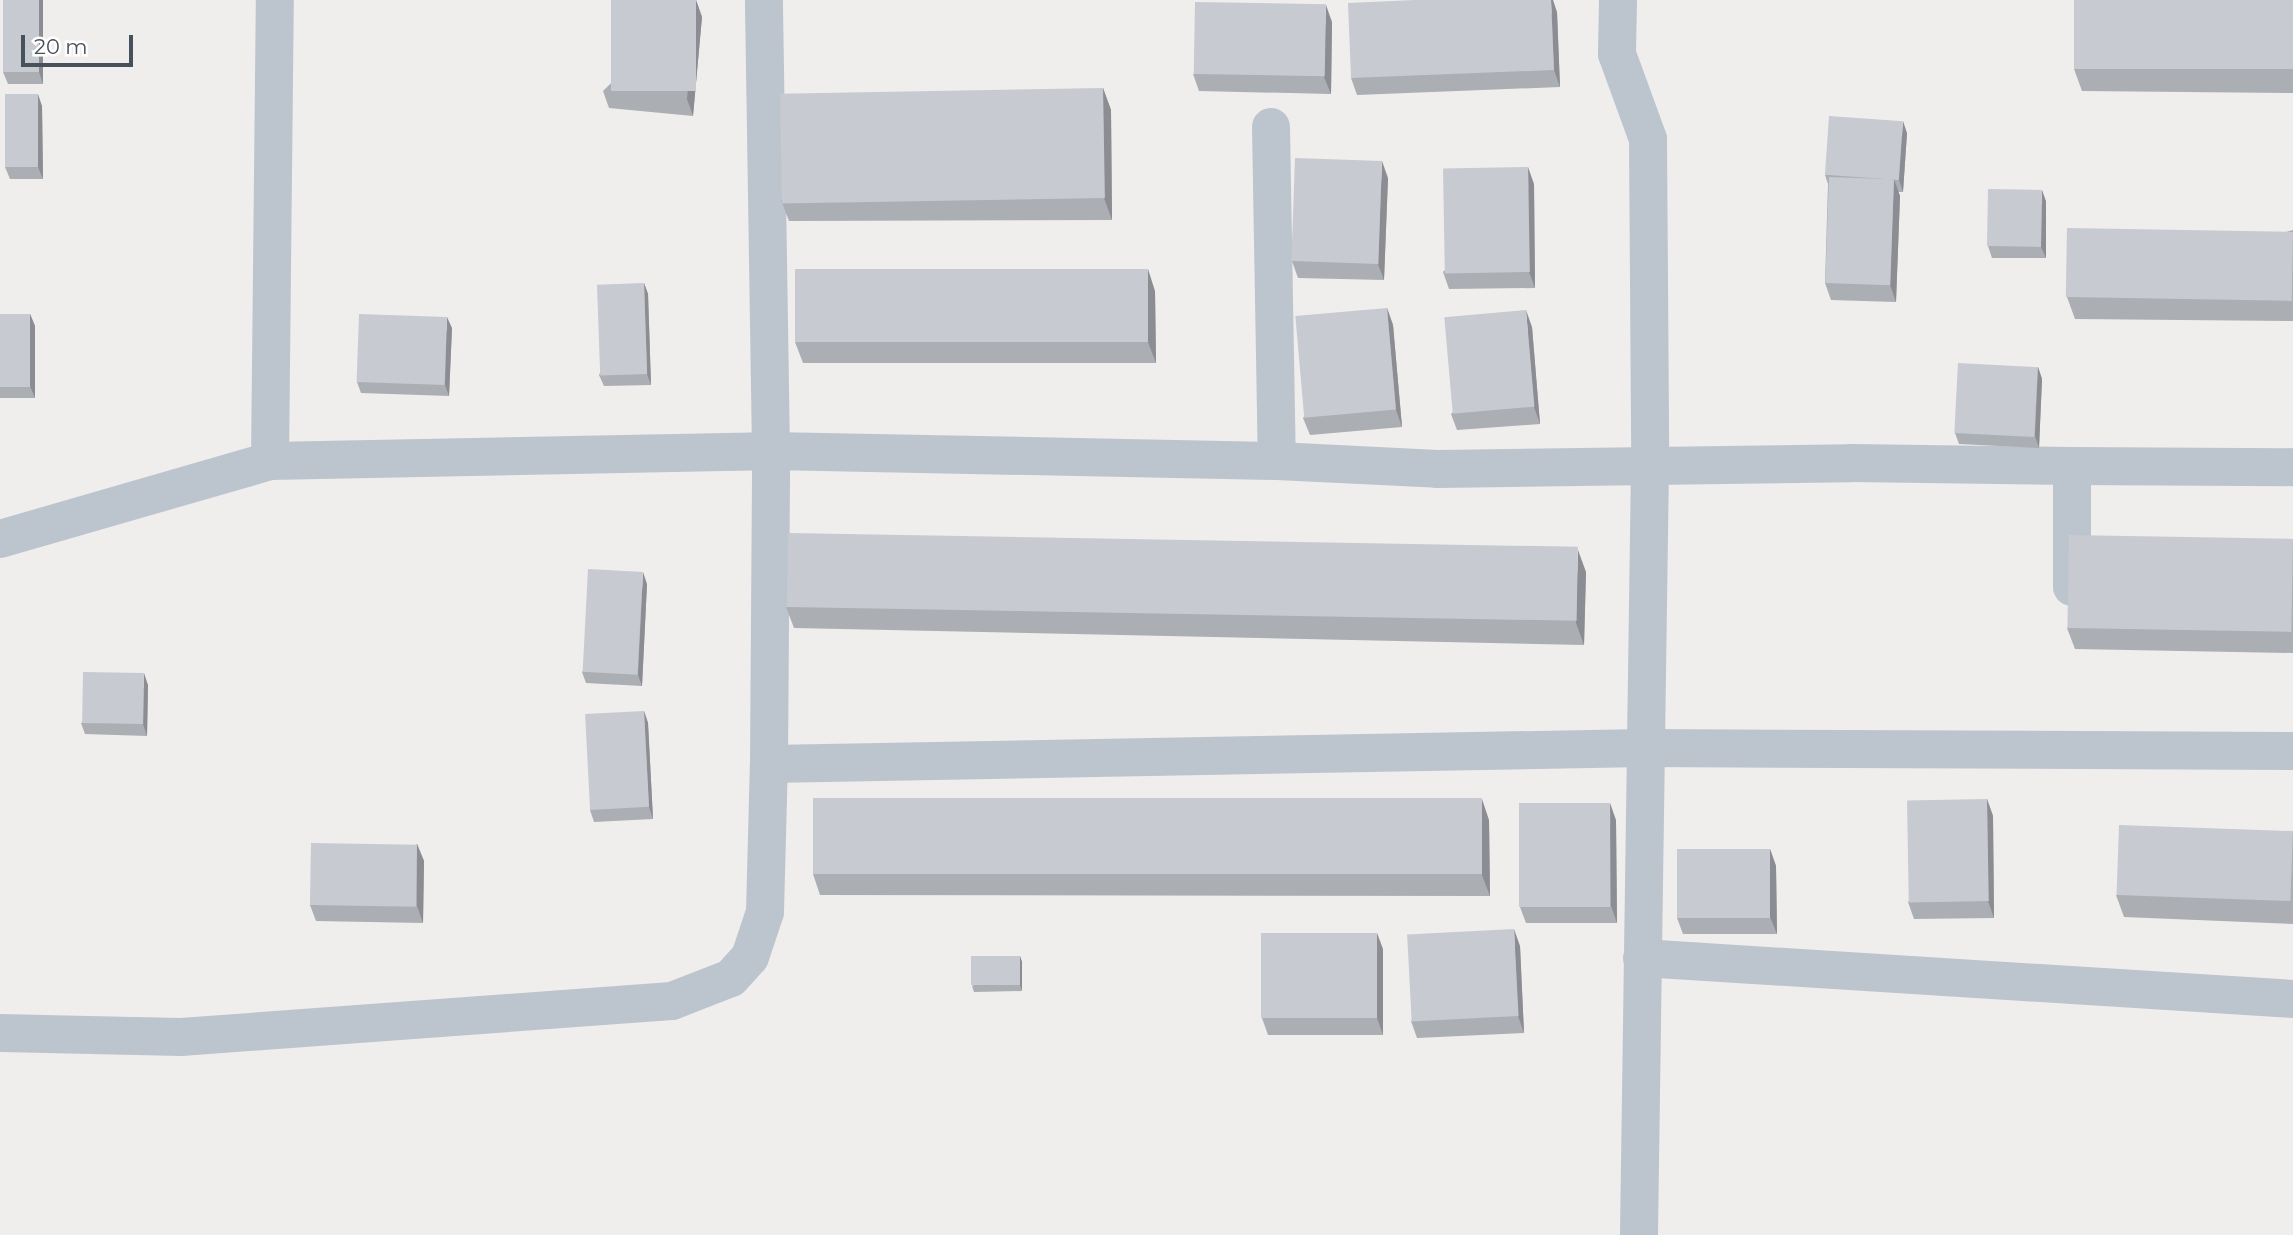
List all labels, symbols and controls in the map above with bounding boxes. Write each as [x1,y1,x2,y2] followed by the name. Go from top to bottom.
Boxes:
[24,21,136,65] scale bar
[34,34,88,59] text: 20 m

